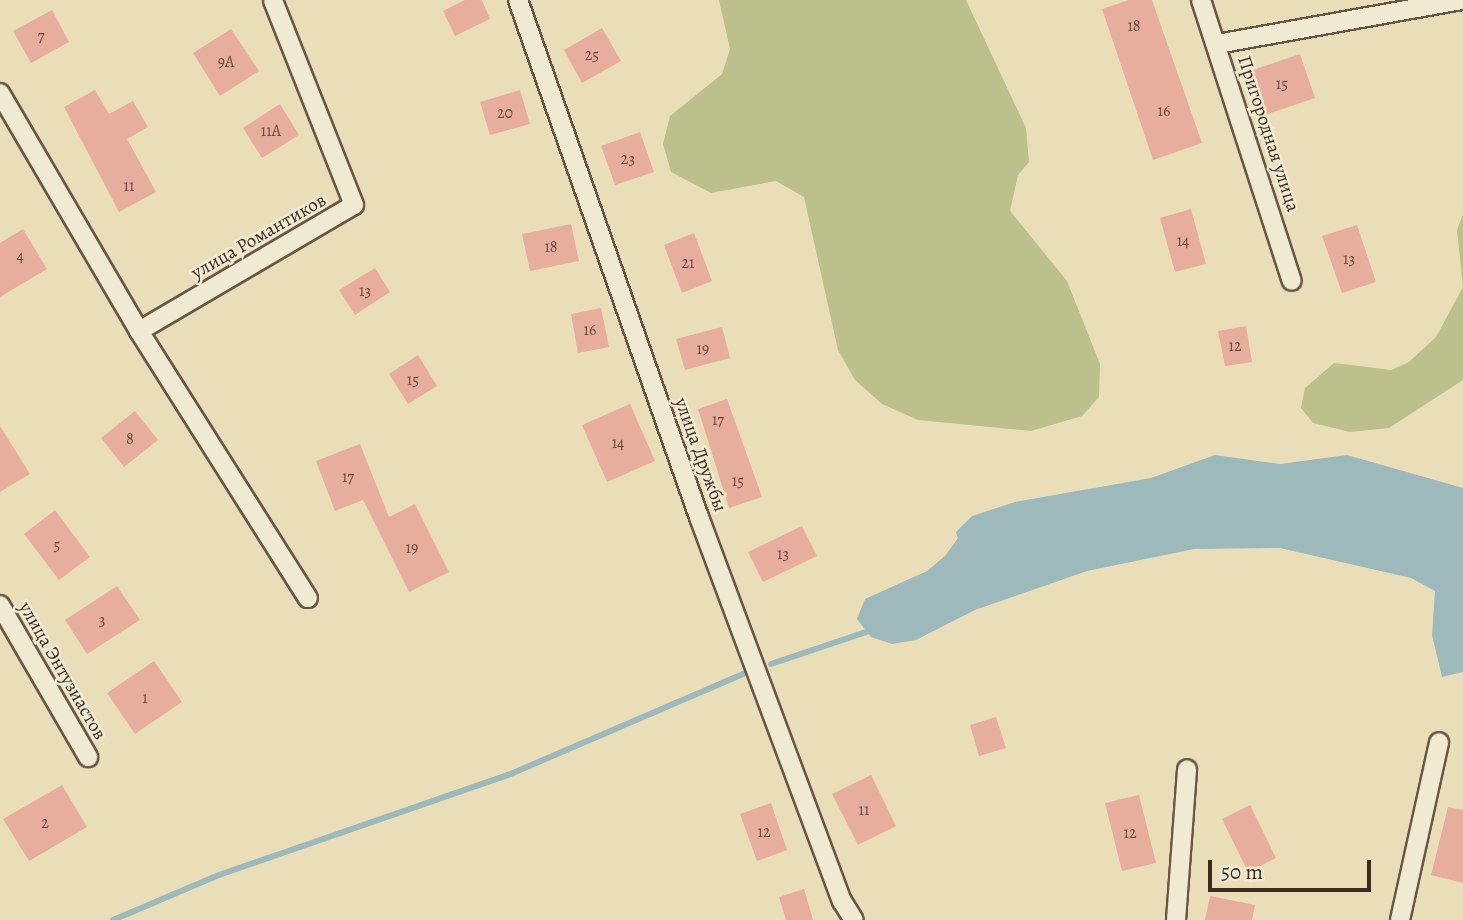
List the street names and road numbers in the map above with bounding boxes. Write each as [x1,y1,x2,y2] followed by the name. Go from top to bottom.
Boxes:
[1232,53,1304,215] street label: Пригородная улица
[188,189,330,285] street label: улица Романтиков
[669,395,731,515] street label: улица Дружбы
[13,598,111,744] street label: улица Энтузиастов

